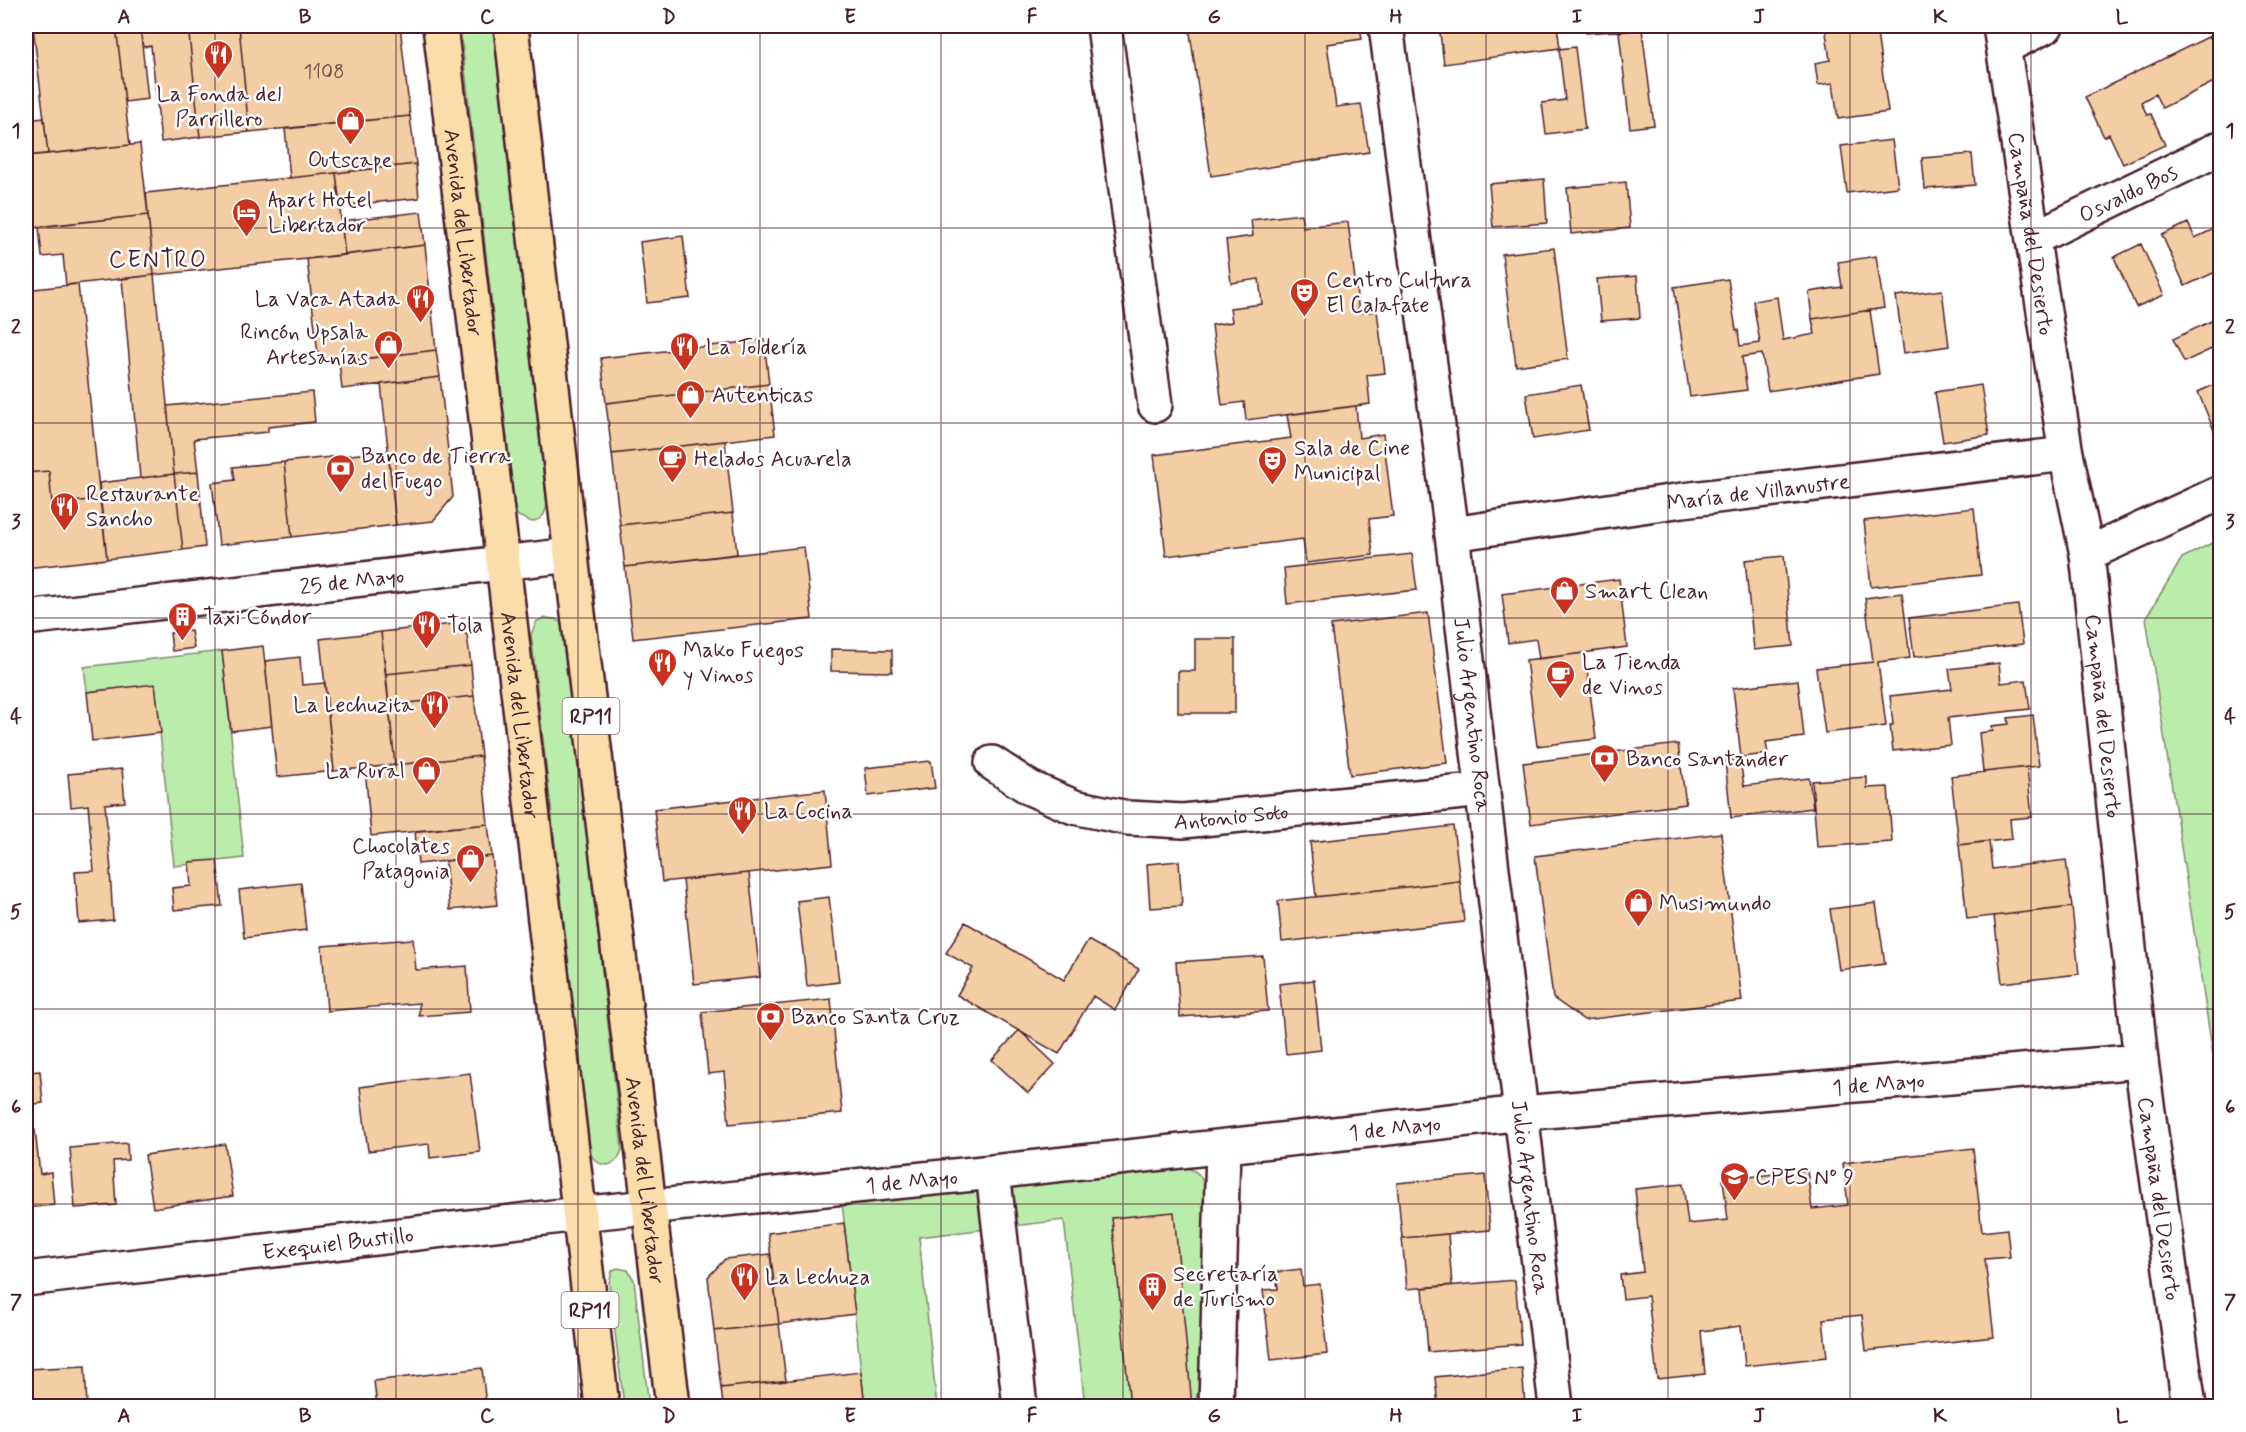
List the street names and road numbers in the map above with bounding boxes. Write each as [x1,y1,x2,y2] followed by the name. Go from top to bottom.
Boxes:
[436,128,488,338] street label: Avenida del Libertador
[2001,130,2060,337] street label: Campaña del Desierto
[2074,159,2183,230] street label: Osvaldo Bos
[1665,468,1851,518] street label: María de Villanustre
[298,562,406,602] street label: 25 de Mayo
[493,610,545,821] street label: Avenida del Libertador
[2077,613,2127,820] street label: Campaña del Desierto
[1446,616,1497,814] street label: Julio Argentino Roca
[562,698,620,734] road number: RP11
[1173,798,1290,837] street label: Antonio Soto
[1831,1067,1926,1103] street label: 1 de Mayo
[618,1075,670,1286] street label: Avenida del Libertador
[2130,1095,2186,1302] street label: Campaña del Desierto
[1504,1098,1555,1297] street label: Julio Argentino Roca
[1347,1110,1442,1148] street label: 1 de Mayo
[864,1164,959,1201] street label: 1 de Mayo
[261,1222,415,1267] street label: Exequiel Bustillo
[562,1292,618,1328] road number: RP11

